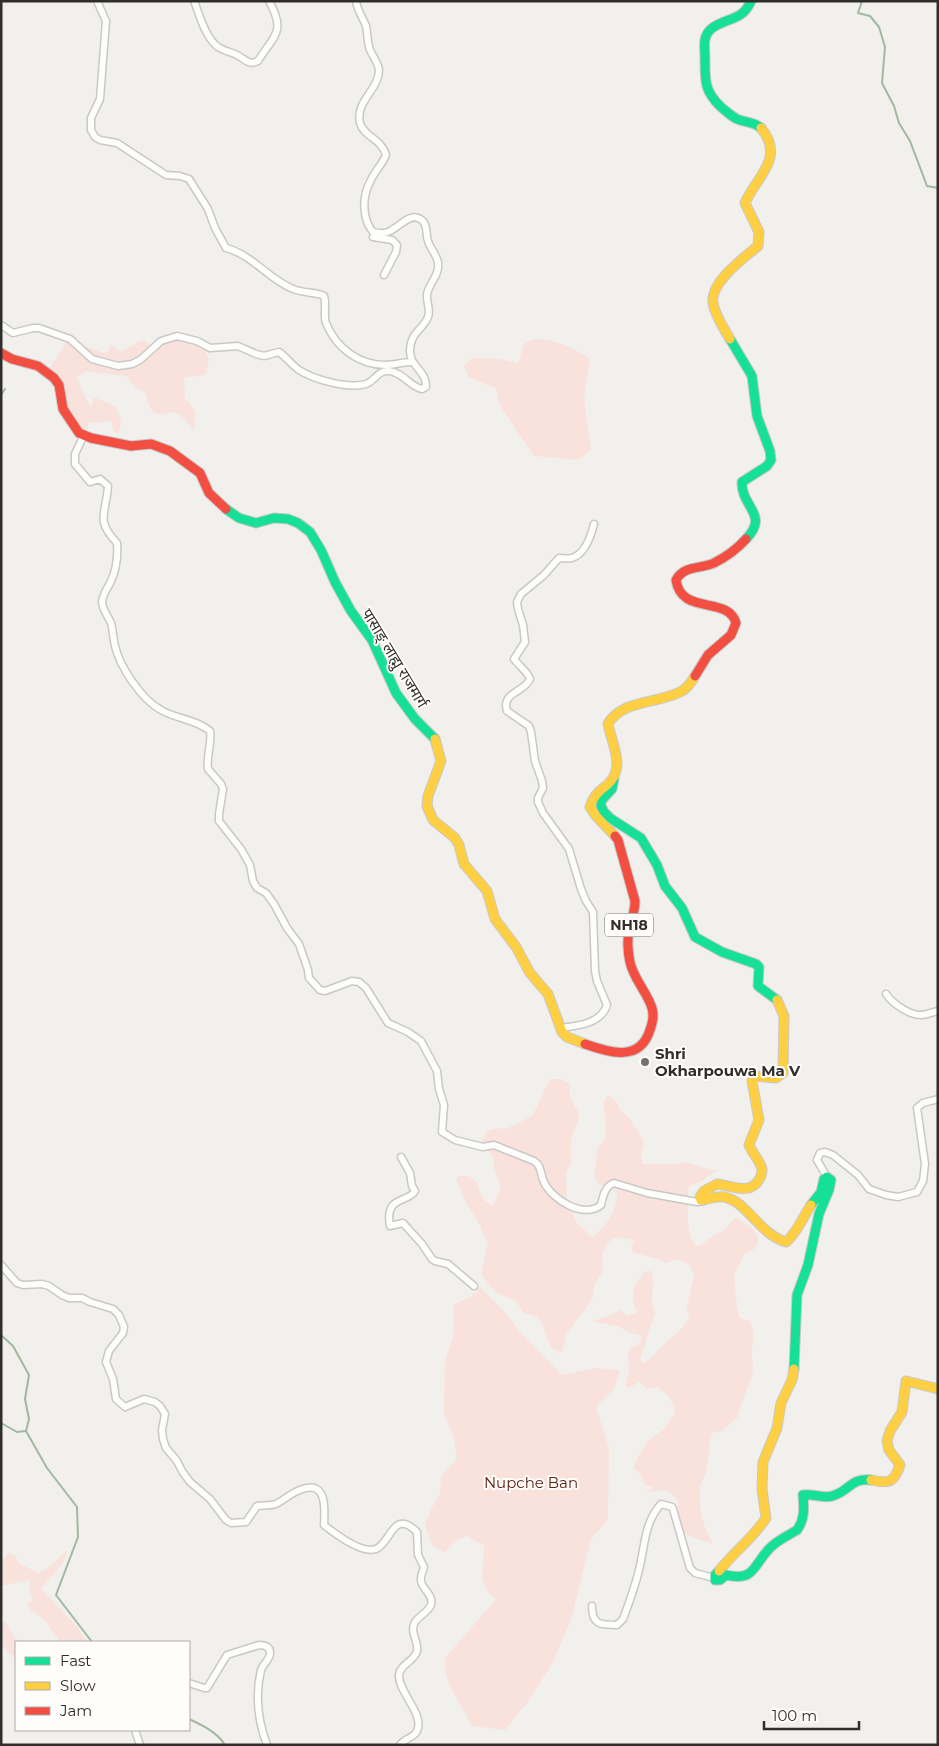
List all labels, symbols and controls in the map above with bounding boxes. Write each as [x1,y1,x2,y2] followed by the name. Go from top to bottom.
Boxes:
[356,605,433,713] street label: पासाङ् लाह्मु राजमार्ग
[605,914,653,936] road number: NH18
[655,1044,801,1080] place label: Shri Okharpouwa Ma V
[639,1056,651,1068] marker: Shri Okharpouwa Ma V
[484,1473,578,1492] park label: Nupche Ban
[15,1641,190,1731] legend
[60,1651,91,1670] text: Fast
[60,1676,96,1695] text: Slow
[764,1698,859,1730] scale bar
[59,1701,92,1720] text: Jam
[772,1706,817,1725] text: 100 m

